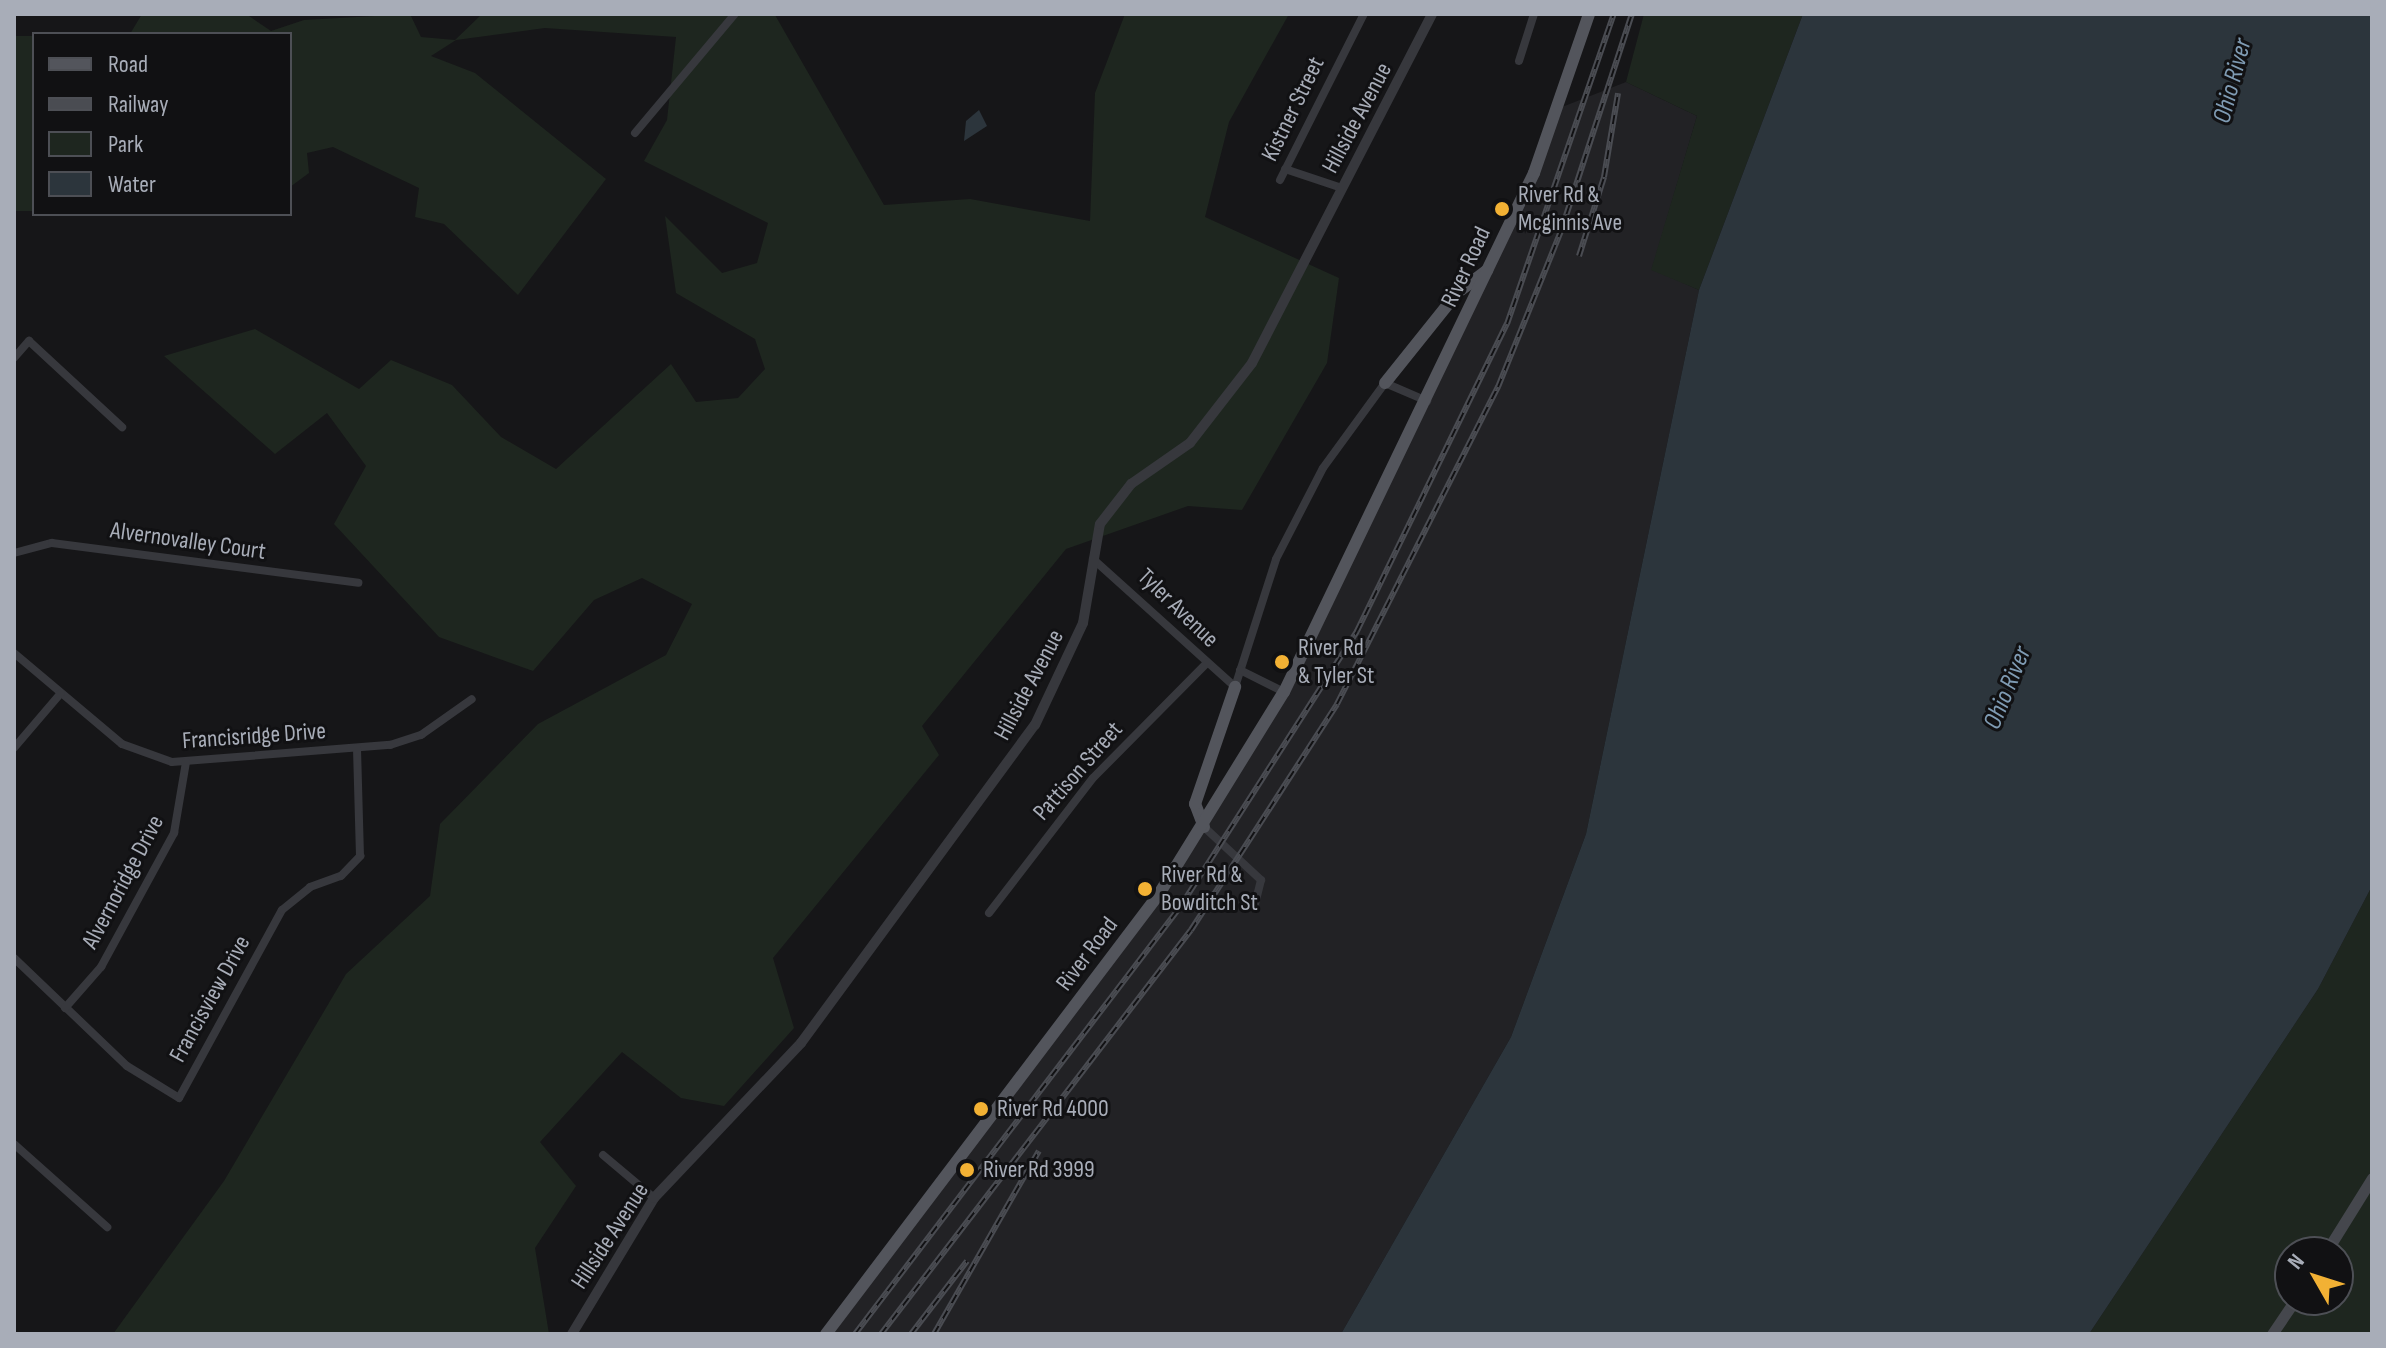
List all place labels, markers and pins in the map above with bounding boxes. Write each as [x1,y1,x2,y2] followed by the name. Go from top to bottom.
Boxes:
[1518,181,1622,237] place label: River Rd & Mcginnis Ave
[1493,200,1511,218] marker: River Rd & Mcginnis Ave
[1298,634,1374,690] place label: River Rd & Tyler St
[1273,653,1291,671] marker: River Rd & Tyler St
[1161,861,1258,917] place label: River Rd & Bowditch St
[1136,880,1154,898] marker: River Rd & Bowditch St
[997,1095,1109,1123] place label: River Rd 4000
[972,1100,990,1118] marker: River Rd 4000
[983,1156,1095,1184] place label: River Rd 3999
[958,1161,976,1179] marker: River Rd 3999

